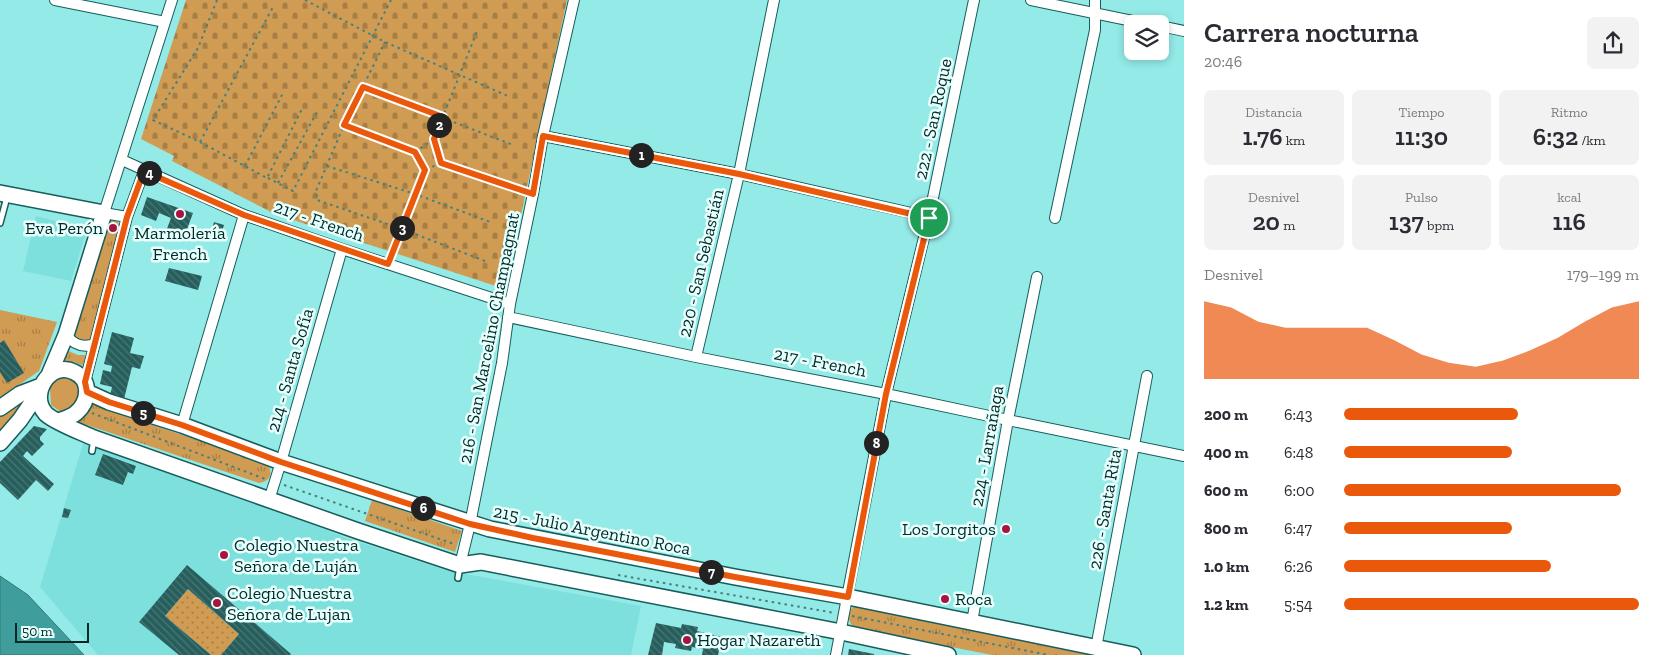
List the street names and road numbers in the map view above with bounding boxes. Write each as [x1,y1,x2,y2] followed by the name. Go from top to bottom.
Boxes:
[909,56,957,182] street label: 222 - San Roque
[673,186,729,339] street label: 220 - San Sebastián
[271,195,367,247] street label: 217 - French
[454,210,524,465] street label: 216 - San Marcelino Champagnat
[262,305,318,434] street label: 214 - Santa Sofía
[772,342,868,382] street label: 217 - French
[966,383,1009,508] street label: 224 - Larrañaga
[1084,447,1126,571] street label: 226 - Santa Rita
[492,500,693,560] street label: 215 - Julio Argentino Roca

